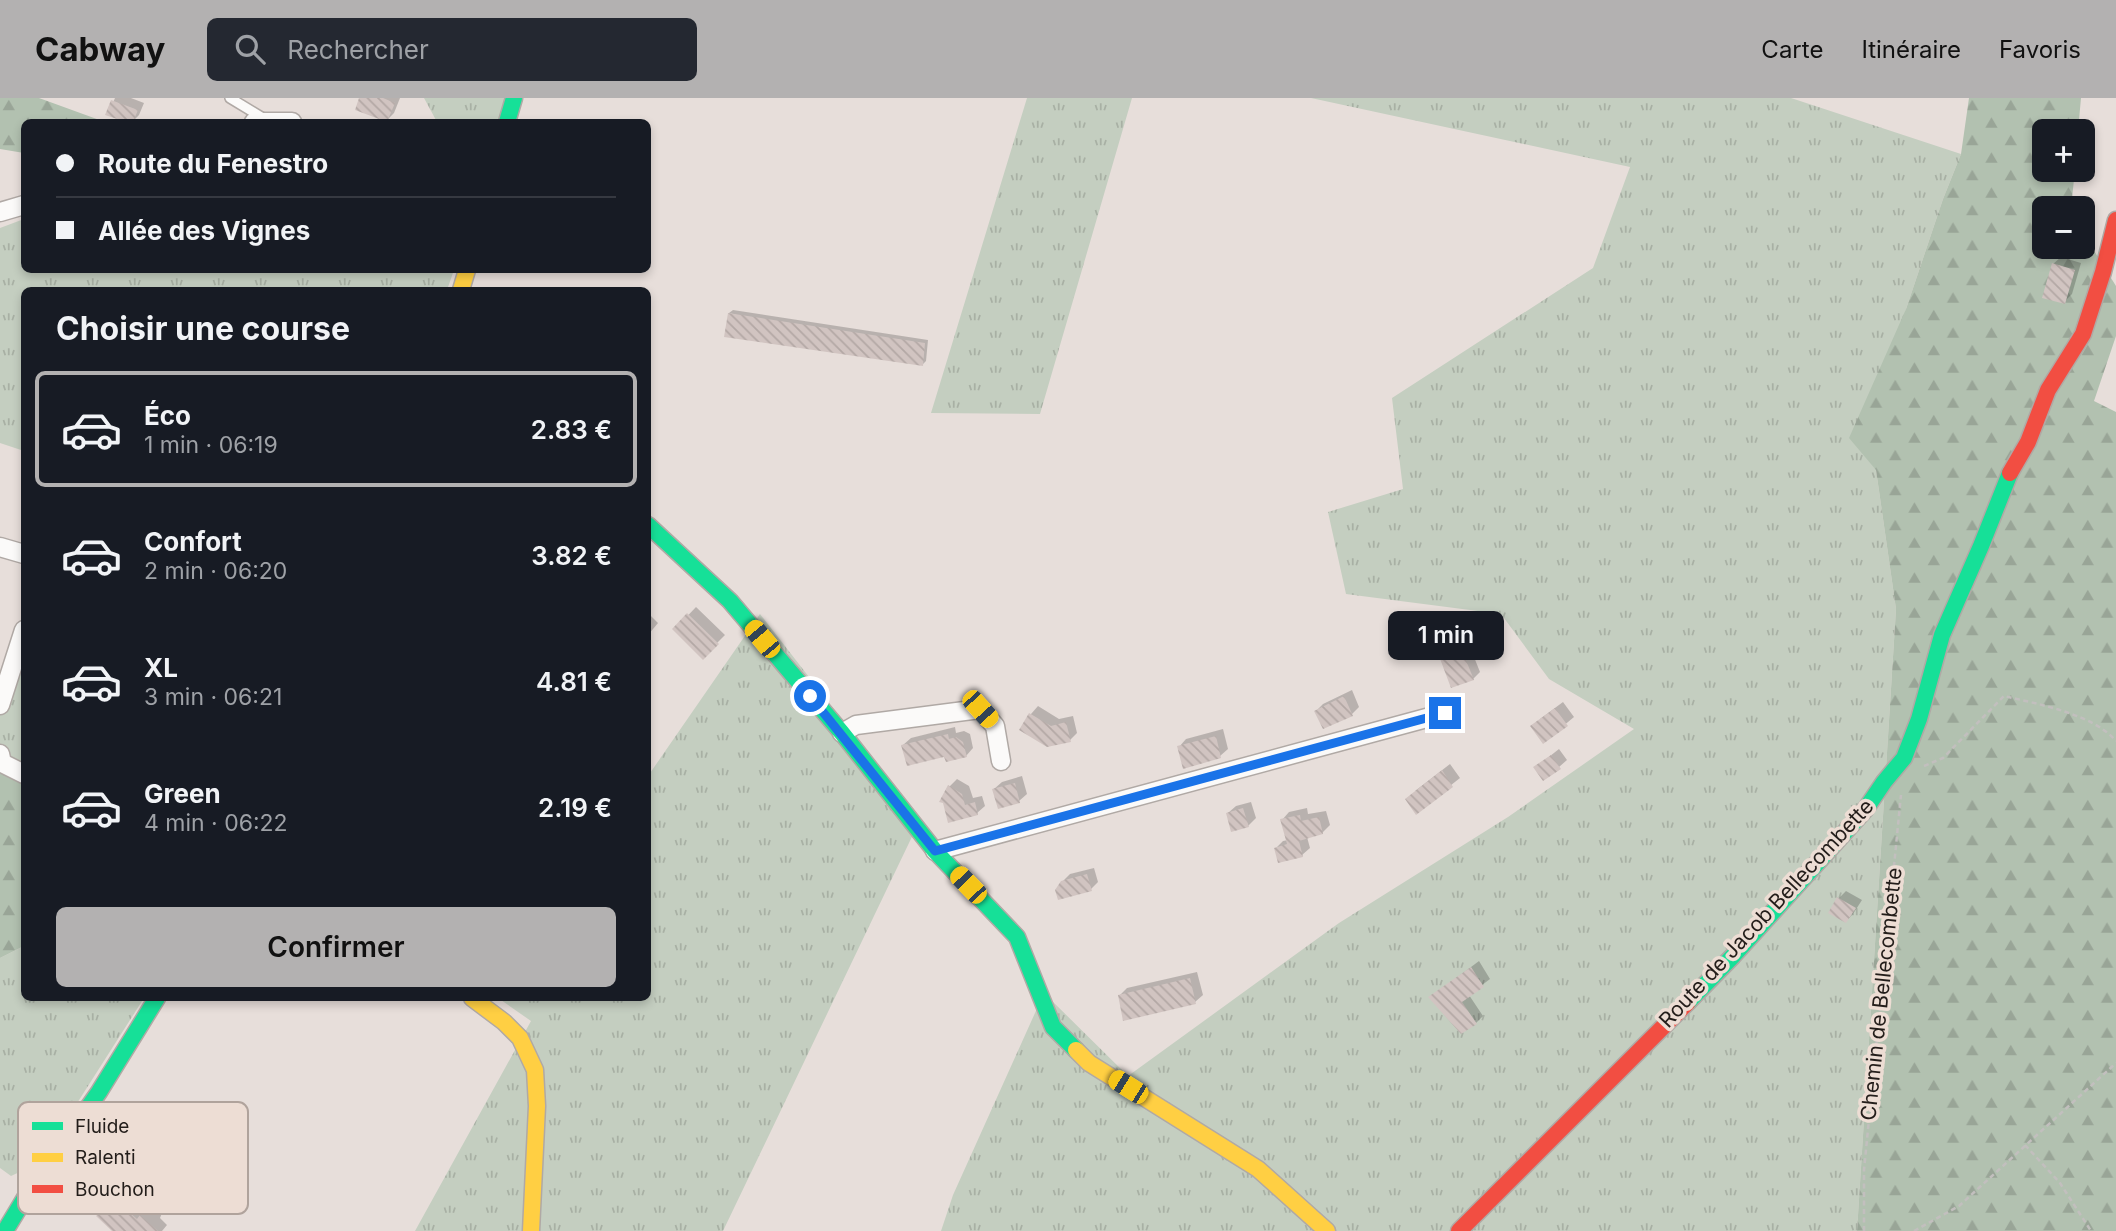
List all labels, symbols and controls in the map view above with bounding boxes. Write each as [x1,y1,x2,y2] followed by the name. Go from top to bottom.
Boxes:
[207,18,697,81] search box
[35,29,165,69] text: Cabway
[231,30,269,68] icon: search
[287,34,429,65] text: Rechercher
[1761,35,1823,64] text: Carte
[1861,35,1961,64] text: Itinéraire
[1999,35,2081,64] text: Favoris
[2032,119,2095,259] map controls
[2032,119,2095,182] button: +
[98,148,328,179] text: Route du Fenestro
[2032,196,2095,259] button: −
[98,215,310,246] text: Allée des Vignes
[56,309,350,348] text: Choisir une course
[60,398,123,461] icon: car
[144,400,191,431] text: Éco
[531,414,612,445] text: 2.83 €
[144,431,278,459] text: 1 min · 06:19
[60,524,123,587] icon: car
[144,526,242,557] text: Confort
[531,540,612,571] text: 3.82 €
[144,557,287,585] text: 2 min · 06:20
[1387,612,1503,660] callout: 1 min
[741,616,784,662] car
[1418,621,1474,649] text: 1 min
[60,650,123,713] icon: car
[144,652,178,683] text: XL
[536,666,612,697] text: 4.81 €
[794,680,826,712] route start
[144,683,282,711] text: 3 min · 06:21
[959,686,1002,732] car
[1429,697,1461,729] route end
[60,776,123,839] icon: car
[144,778,221,809] text: Green
[538,792,612,823] text: 2.19 €
[1654,794,1878,1032] street label: Route de Jacob Bellecombette
[144,809,288,837] text: 4 min · 06:22
[946,863,991,907] car
[1855,866,1907,1122] street label: Chemin de Bellecombette
[56,907,616,987] button: Confirmer
[1105,1067,1152,1107] car
[18,1102,248,1214] legend
[75,1115,129,1138] text: Fluide
[75,1146,136,1169] text: Ralenti
[75,1178,155,1201] text: Bouchon

